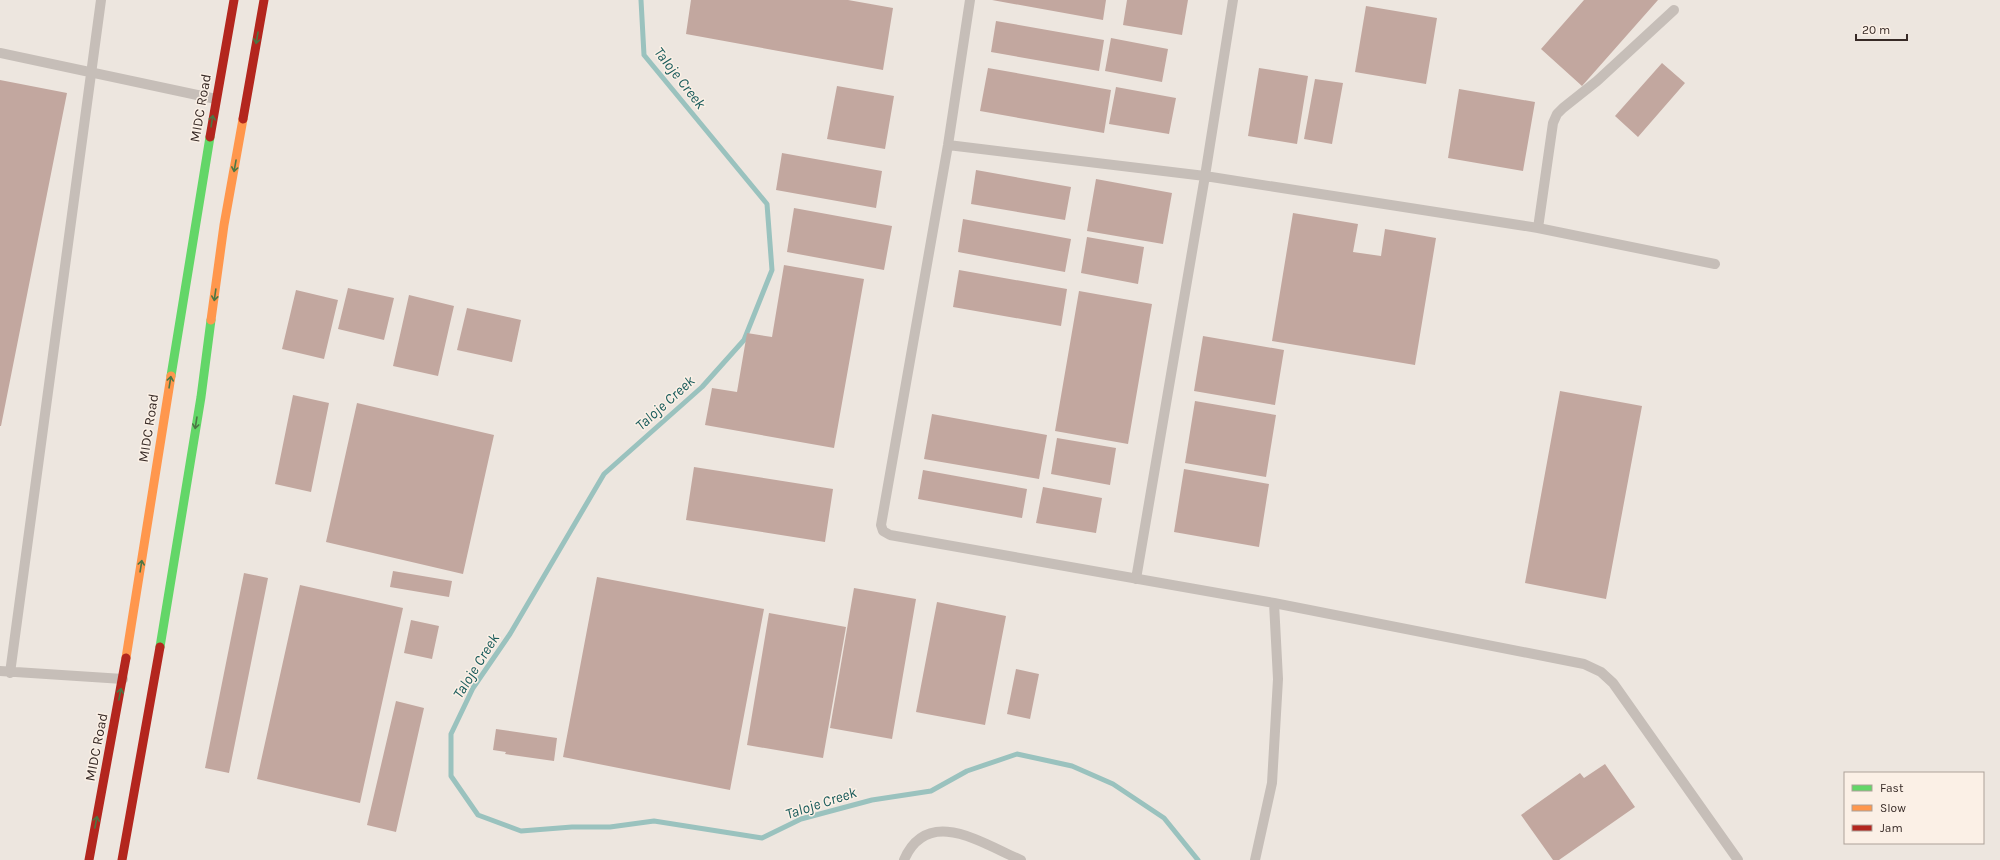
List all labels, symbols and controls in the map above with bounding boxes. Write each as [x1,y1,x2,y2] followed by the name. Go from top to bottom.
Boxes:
[1856,16,1907,42] scale bar
[1862,23,1890,37] text: 20 m
[253,31,261,44] one-way arrow
[650,43,710,113] water label: Taloje Creek
[186,73,215,144] street label: MIDC Road
[208,115,216,128] one-way arrow
[230,159,238,172] one-way arrow
[211,288,219,301] one-way arrow
[632,371,699,434] water label: Taloje Creek
[166,376,174,389] one-way arrow
[135,393,162,464] street label: MIDC Road
[192,417,200,430] one-way arrow
[137,559,145,572] one-way arrow
[449,630,503,702] water label: Taloje Creek
[116,688,124,701] one-way arrow
[82,712,111,783] street label: MIDC Road
[1844,772,1984,844] legend
[1880,781,1904,795] text: Fast
[783,783,859,823] water label: Taloje Creek
[1880,801,1906,815] text: Slow
[92,816,100,829] one-way arrow
[1880,821,1903,835] text: Jam

